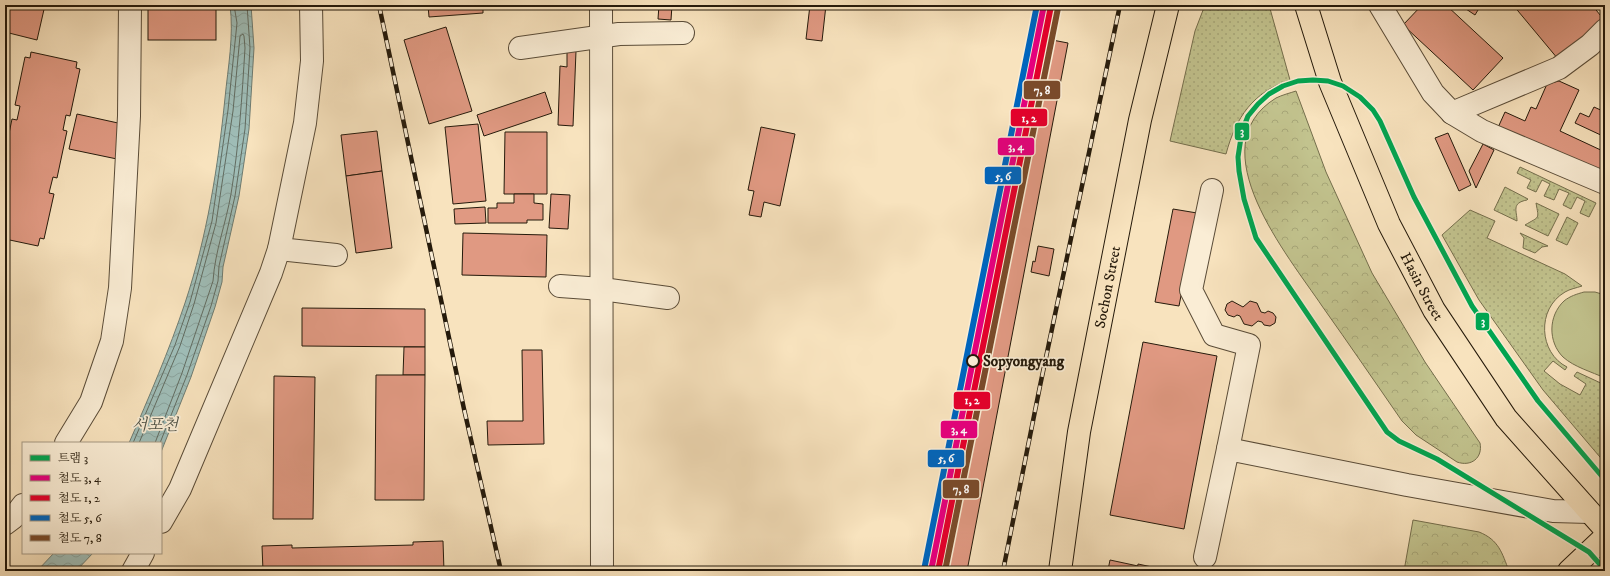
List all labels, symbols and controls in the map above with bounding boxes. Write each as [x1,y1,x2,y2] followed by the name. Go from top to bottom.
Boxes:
[1023,80,1061,100] line badge: 7, 8
[1034,84,1051,98] text: 7, 8
[1010,108,1048,127] line badge: 1, 2
[1022,112,1037,126] text: 1, 2
[1234,122,1250,141] line badge: 3
[1240,125,1244,139] text: 3
[997,137,1035,156] line badge: 3, 4
[1008,140,1025,154] text: 3, 4
[984,166,1022,185] line badge: 5, 6
[994,170,1012,184] text: 5, 6
[1091,244,1125,330] street label: Sochon Street
[1396,249,1448,325] street label: Hasin Street
[1475,312,1490,331] line badge: 3
[1481,315,1485,329] text: 3
[983,352,1065,371] place label: Sopyongyang
[966,354,980,368] marker: Sopyongyang
[953,391,991,410] line badge: 1, 2
[965,394,980,408] text: 1, 2
[132,415,180,435] water label: 서포천
[940,420,978,439] line badge: 3, 4
[951,423,968,437] text: 3, 4
[22,442,162,554] legend
[927,449,965,468] line badge: 5, 6
[58,451,88,466] text: 트램 3
[937,452,955,466] text: 5, 6
[58,471,102,486] text: 철도 3, 4
[942,479,980,499] line badge: 7, 8
[953,483,970,497] text: 7, 8
[58,491,100,506] text: 철도 1, 2
[58,511,102,526] text: 철도 5, 6
[58,531,102,546] text: 철도 7, 8

